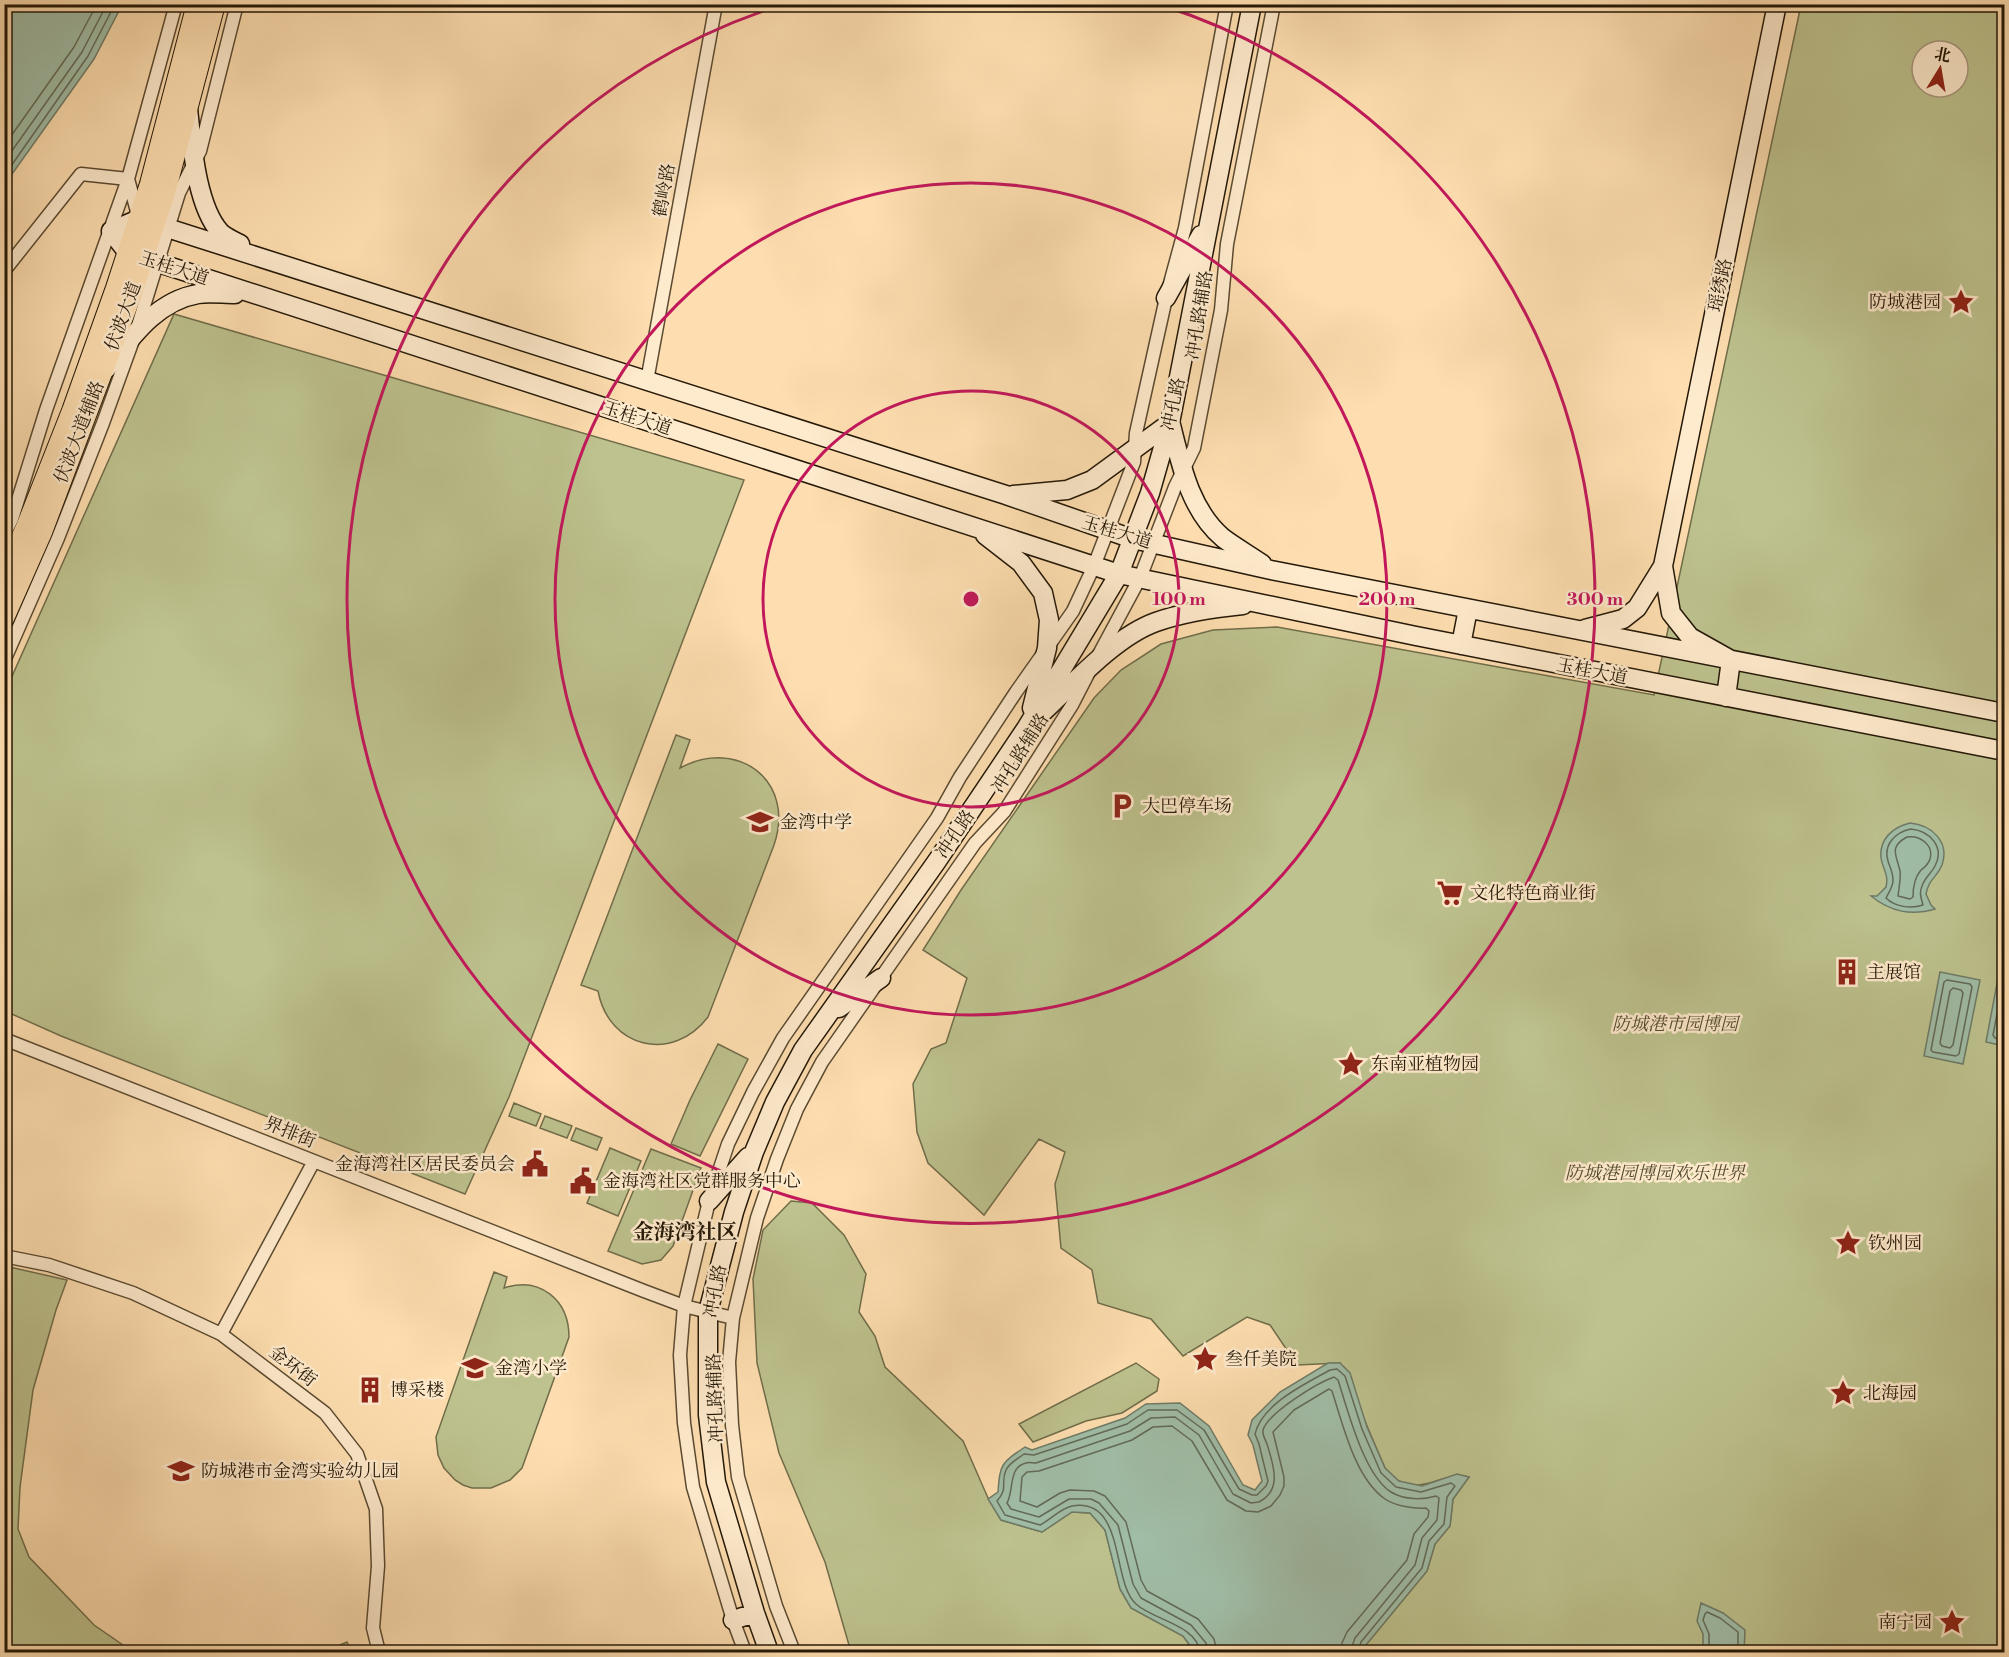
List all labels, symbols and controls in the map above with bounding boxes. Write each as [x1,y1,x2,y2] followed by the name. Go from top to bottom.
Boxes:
[1910,39,1970,99] north arrow
[1933,44,1952,67] text: 北
[648,162,681,219] street label: 鹤岭路
[136,246,212,291] street label: 玉桂大道
[1704,256,1737,314] street label: 瑶绣路
[1181,269,1218,361] street label: 冲孔路辅路
[100,278,147,354] street label: 伏波大道
[1946,287,1976,317] place icon: 防城港园
[1869,291,1941,314] place label: 防城港园
[1157,375,1190,433] street label: 冲孔路
[49,378,110,487] street label: 伏波大道辅路
[599,396,675,441] street label: 玉桂大道
[1079,511,1155,554] street label: 玉桂大道
[1152,588,1206,611] text: 100 m
[1359,588,1416,611] text: 200 m
[1567,588,1624,611] text: 300 m
[961,589,981,609] centre of rings
[1554,653,1629,690] street label: 玉桂大道
[987,709,1054,798] street label: 冲孔路辅路
[1107,791,1137,821] parking icon: 大巴停车场
[1142,795,1232,818] place label: 大巴停车场
[931,805,980,863] street label: 冲孔路
[745,807,775,837] school or university icon: 金湾中学
[780,811,852,834] place label: 金湾中学
[1435,878,1465,908] supermarket icon: 文化特色商业街
[1470,882,1596,905] place label: 文化特色商业街
[1832,957,1862,987] building icon: 主展馆
[1867,961,1921,984] place label: 主展馆
[1612,1013,1741,1036] park label: 防城港市园博园
[1336,1049,1366,1079] place icon: 东南亚植物园
[1371,1053,1479,1076] place label: 东南亚植物园
[260,1112,319,1153] street label: 界排街
[520,1149,550,1179] public building icon: 金海湾社区居民委员会
[335,1153,515,1176] place label: 金海湾社区居民委员会
[1565,1162,1746,1185] park label: 防城港园博园欢乐世界
[568,1166,598,1196] public building icon: 金海湾社区党群服务中心
[603,1170,801,1193] place label: 金海湾社区党群服务中心
[633,1220,738,1246] district label: 金海湾社区
[1833,1228,1863,1258] place icon: 钦州园
[1868,1232,1922,1255] place label: 钦州园
[699,1262,732,1320] street label: 冲孔路
[264,1341,321,1392] street label: 金环街
[1190,1344,1220,1374] place icon: 叁仟美院
[1225,1348,1297,1371] place label: 叁仟美院
[460,1353,490,1383] school or university icon: 金湾小学
[702,1353,729,1443] street label: 冲孔路辅路
[495,1357,567,1380] place label: 金湾小学
[355,1375,385,1405] building icon: 博采楼
[1828,1378,1858,1408] place icon: 北海园
[390,1379,444,1402] place label: 博采楼
[1863,1382,1917,1405] place label: 北海园
[166,1456,196,1486] school or university icon: 防城港市金湾实验幼儿园
[201,1460,399,1483] place label: 防城港市金湾实验幼儿园
[1937,1607,1967,1637] place icon: 南宁园
[1878,1611,1932,1634] place label: 南宁园

